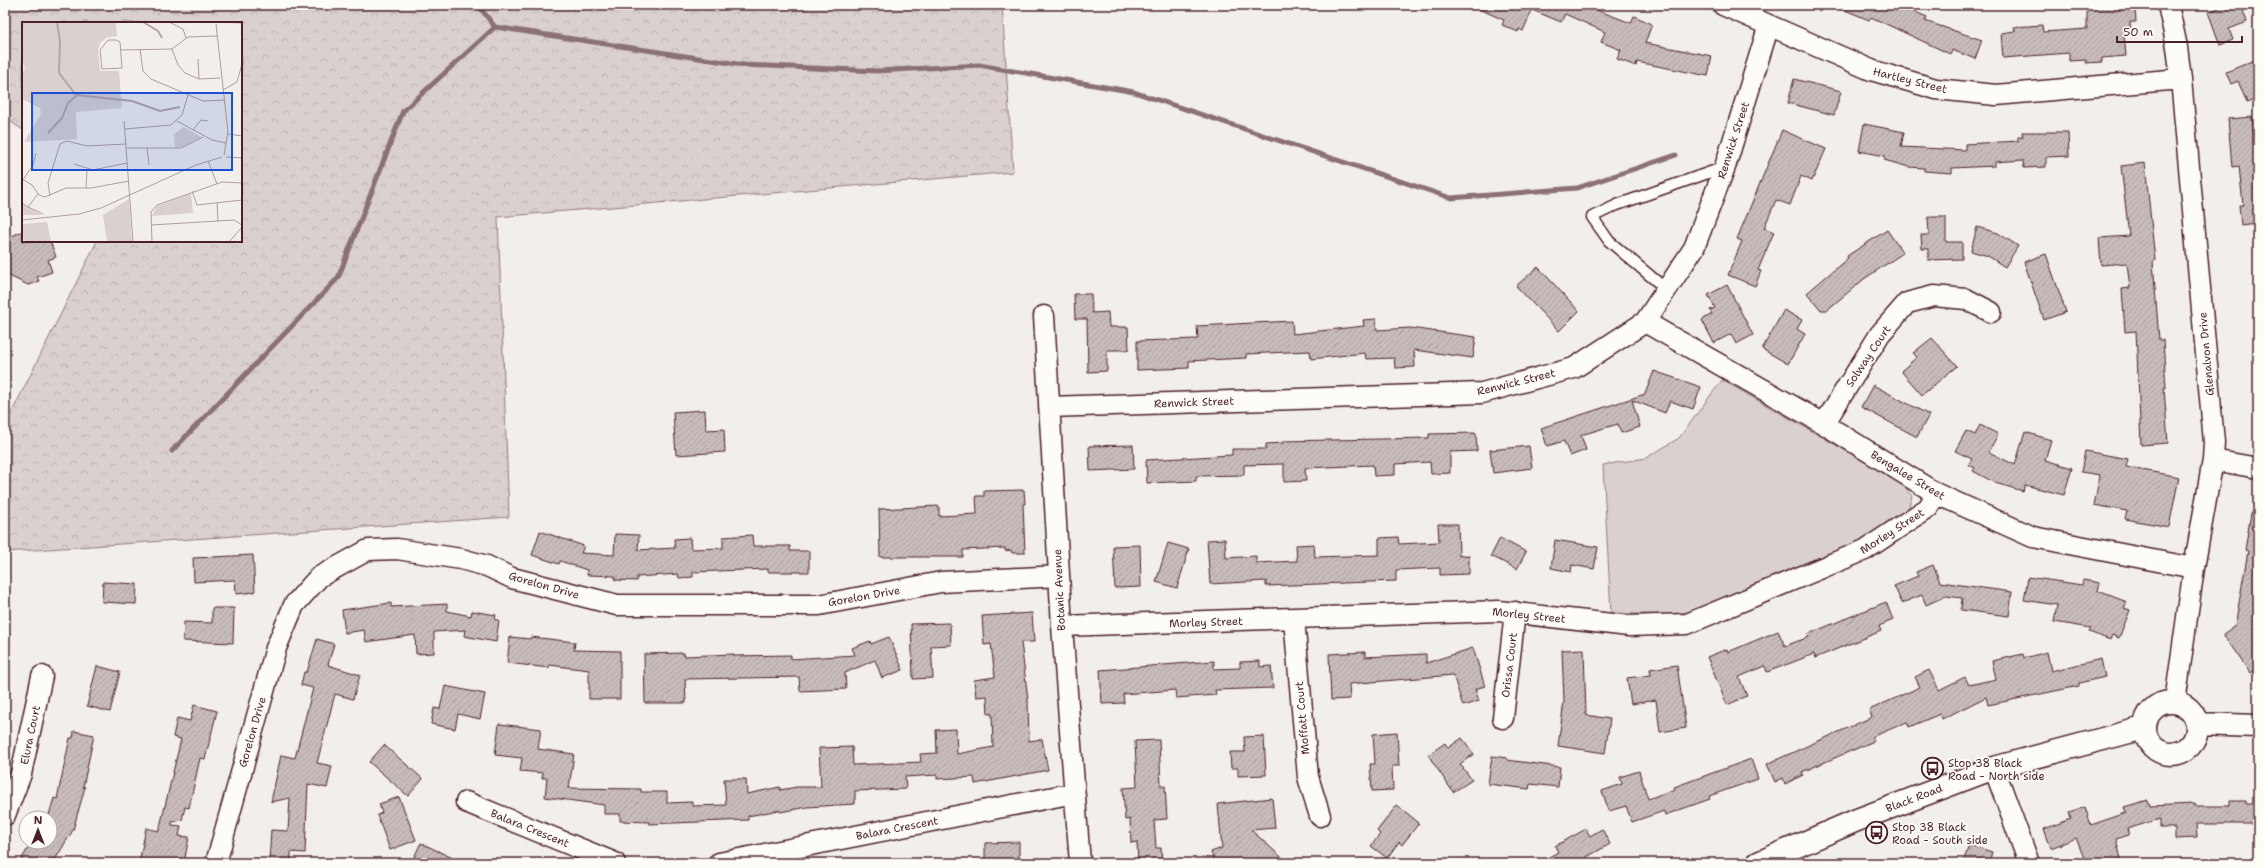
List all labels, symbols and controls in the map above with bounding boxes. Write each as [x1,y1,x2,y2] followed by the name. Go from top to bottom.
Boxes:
[2117,18,2242,44] scale bar
[22,22,242,242] inset map
[2123,24,2153,40] text: 50 m
[1871,64,1949,97] street label: Hartley Street
[1714,100,1753,181] street label: Renwick Street
[2195,311,2218,397] street label: Glenalvon Drive
[1842,323,1895,390] street label: Solway Court
[1475,365,1557,399] street label: Renwick Street
[1154,394,1235,411] street label: Renwick Street
[1868,447,1948,504] street label: Bengalee Street
[1857,505,1927,558] street label: Morley Street
[1050,549,1069,631] street label: Botanic Avenue
[507,568,581,603] street label: Gorelon Drive
[827,583,901,610] street label: Gorelon Drive
[1492,604,1567,627] street label: Morley Street
[1169,614,1243,631] street label: Morley Street
[1498,631,1521,699] street label: Orissa Court
[1292,680,1313,755] street label: Moffatt Court
[235,695,270,769] street label: Gorelon Drive
[17,704,44,766] street label: Elura Court
[1920,756,1946,782] bus stop icon: Stop 38 Black Road - North side
[1948,756,2045,784] place label: Stop 38 Black Road - North side
[1884,781,1945,816] street label: Black Road
[488,806,571,851] street label: Balara Crescent
[18,810,58,850] north arrow
[34,813,43,828] text: N
[855,813,940,844] street label: Balara Crescent
[1864,820,1890,846] bus stop icon: Stop 38 Black Road - South side
[1892,820,1988,848] place label: Stop 38 Black Road - South side

